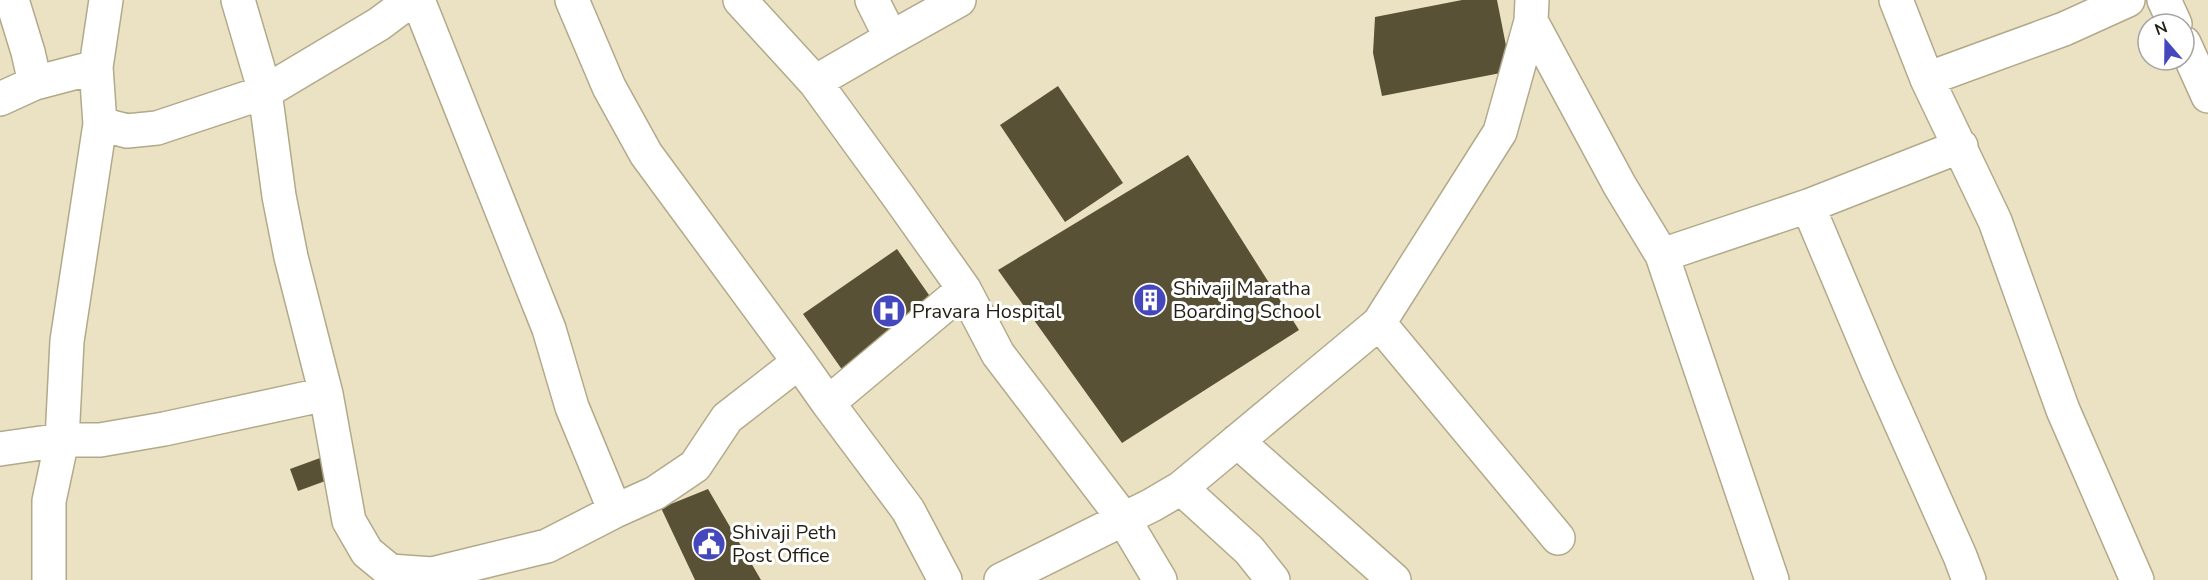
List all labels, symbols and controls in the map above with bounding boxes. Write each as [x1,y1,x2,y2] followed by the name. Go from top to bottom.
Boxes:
[2136,12,2196,72] north arrow
[2152,16,2171,41] text: N
[1173,275,1321,325] place label: Shivaji Maratha Boarding School
[1132,282,1168,318] building icon: Shivaji Maratha Boarding School
[871,293,907,329] hospital icon: Pravara Hospital
[912,298,1061,325] place label: Pravara Hospital
[732,519,837,569] place label: Shivaji Peth Post Office
[691,526,727,562] public building icon: Shivaji Peth Post Office

